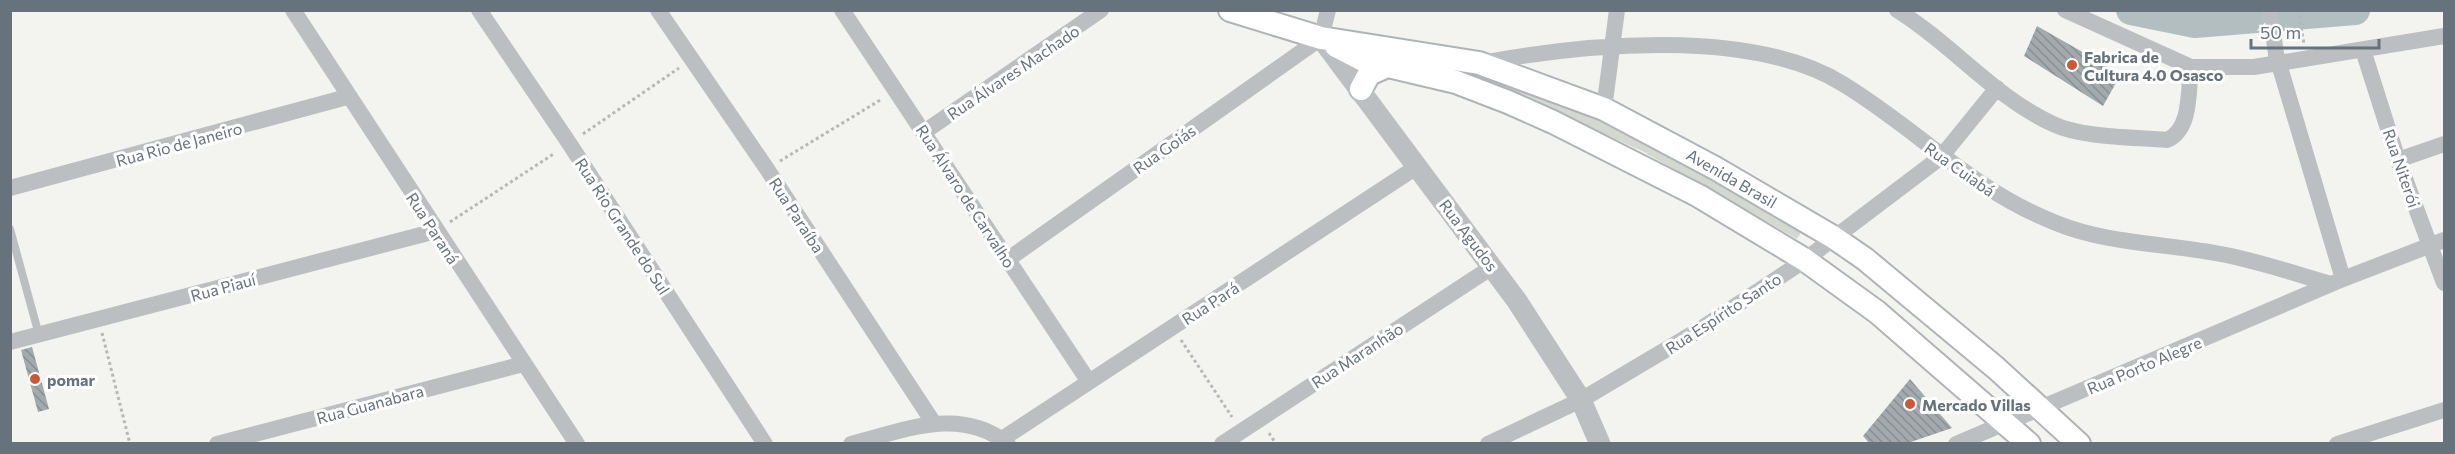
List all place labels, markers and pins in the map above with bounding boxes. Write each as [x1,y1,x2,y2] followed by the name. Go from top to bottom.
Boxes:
[2084,47,2224,84] place label: Fabrica de Cultura 4.0 Osasco
[2065,58,2079,72] marker: Fabrica de Cultura 4.0 Osasco
[47,370,95,389] place label: pomar
[28,372,42,386] marker: pomar
[1922,395,2031,414] place label: Mercado Villas
[1903,397,1917,411] marker: Mercado Villas

